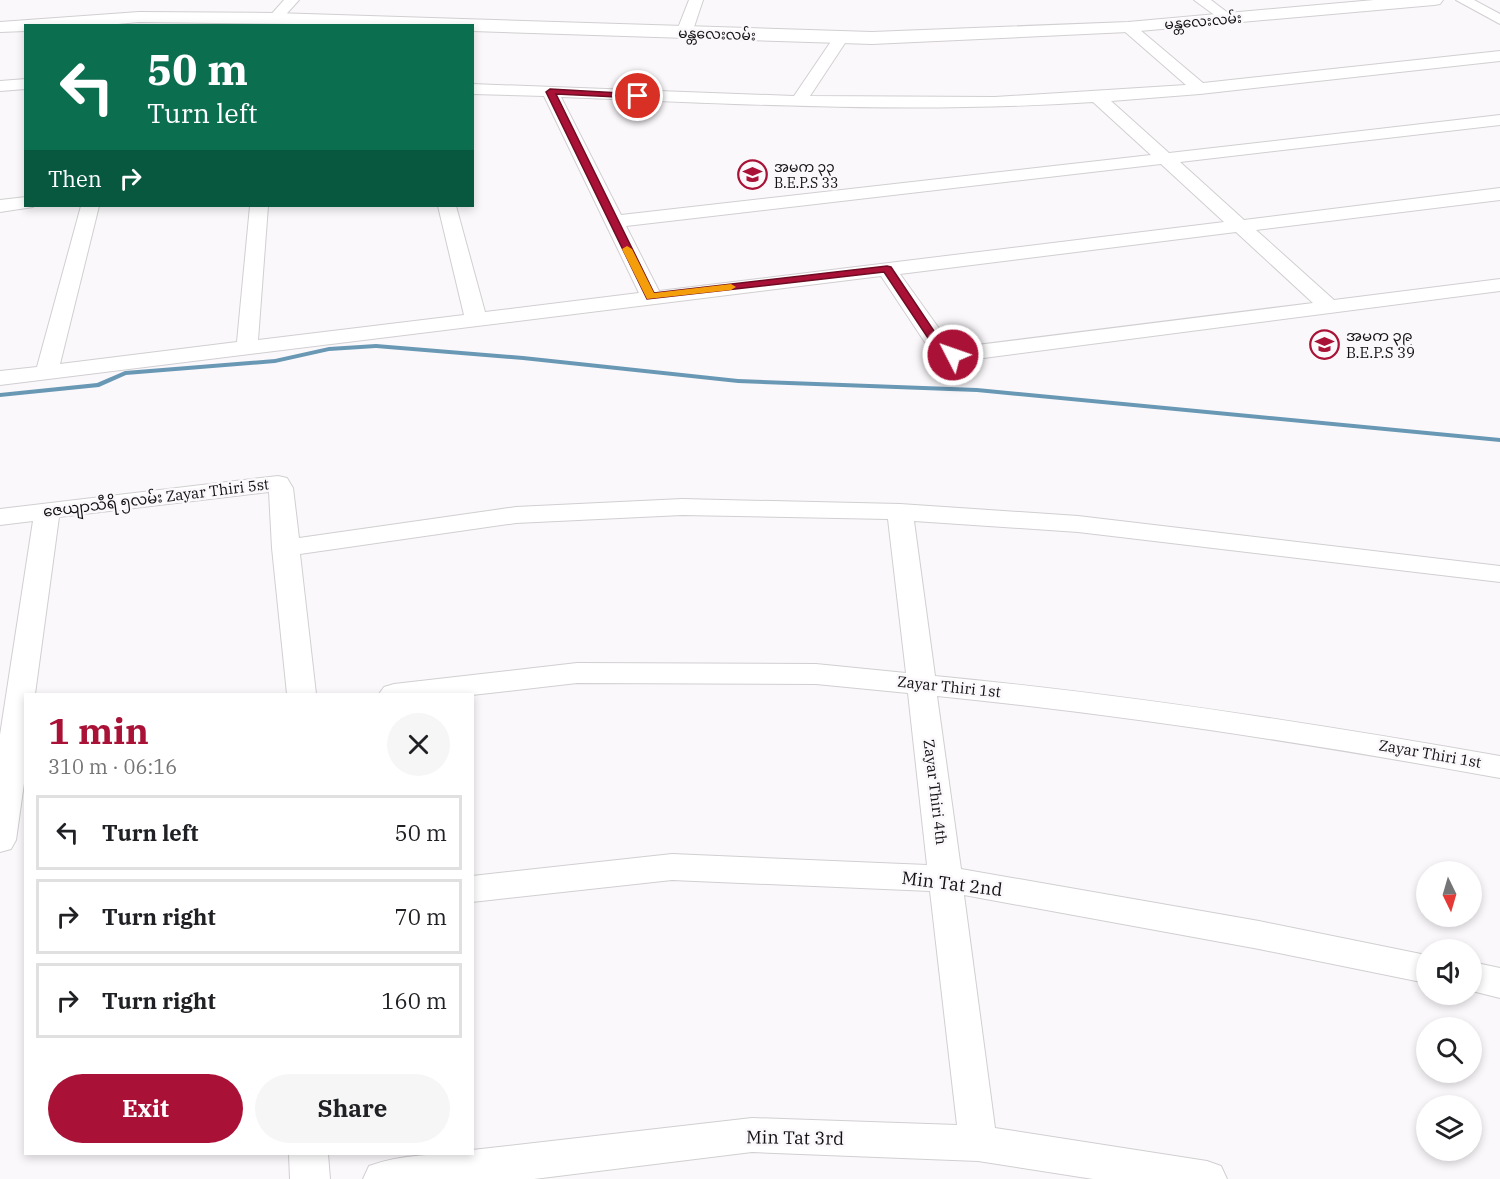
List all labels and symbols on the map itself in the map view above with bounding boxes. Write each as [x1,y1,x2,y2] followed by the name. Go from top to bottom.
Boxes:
[1163,8,1243,36] street label: မန္တလေးလမ်း
[678,23,756,47] street label: မန္တလေးလမ်း
[612,70,663,121] pin
[774,158,838,192] place label: အမက ၃၃ B.E.P.S 33
[737,159,769,191] school or university icon: အမက ၃၃ B.E.P.S 33
[921,323,985,387] position arrow
[1346,326,1415,362] place label: အမက ၃၉ B.E.P.S 39
[1309,329,1341,361] school or university icon: အမက ၃၉ B.E.P.S 39
[42,474,270,524] street label: ဇေယျာသီရိ ၅လမ်း Zayar Thiri 5st
[896,672,1002,701] street label: Zayar Thiri 1st
[1377,735,1483,772] street label: Zayar Thiri 1st
[920,738,951,846] street label: Zayar Thiri 4th
[1416,861,1482,927] north arrow
[900,866,1004,901] street label: Min Tat 2nd
[746,1125,844,1150] street label: Min Tat 3rd

